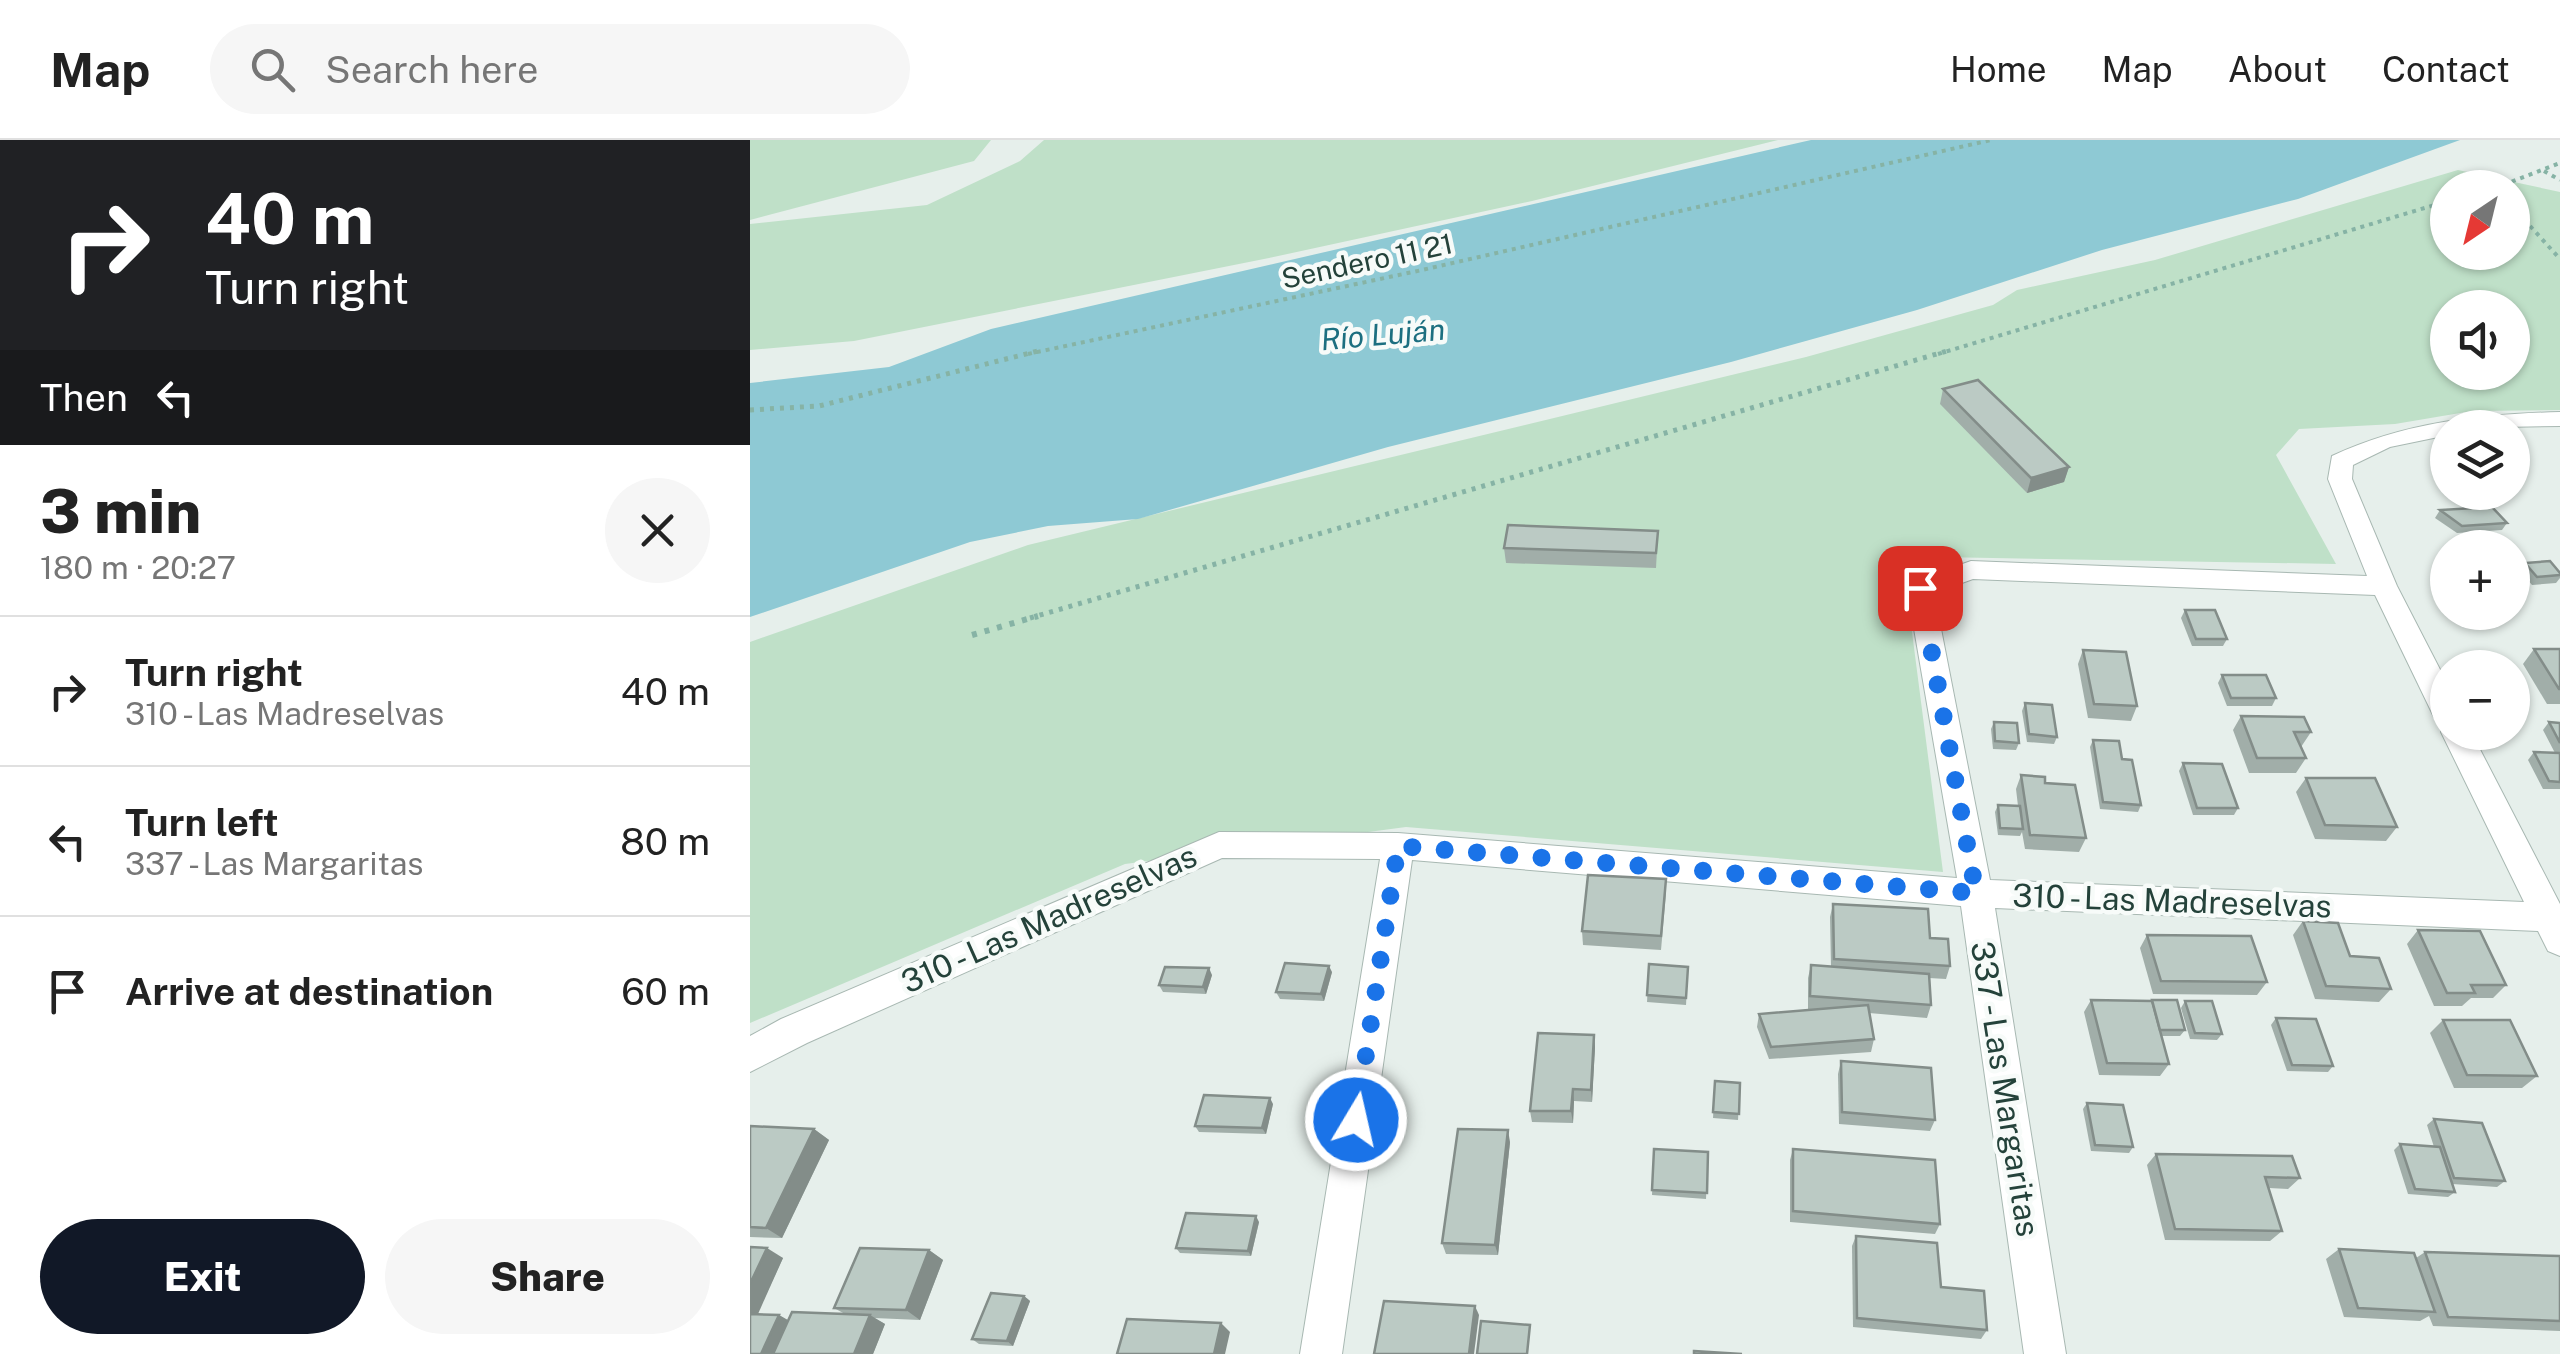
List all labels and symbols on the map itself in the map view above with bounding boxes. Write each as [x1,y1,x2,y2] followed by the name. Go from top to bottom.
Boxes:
[2430,170,2530,270] north arrow
[1278,226,1456,295] street label: Sendero 11 21
[1319,311,1447,357] water label: Río Luján
[1878,546,1963,631] pin
[895,837,1202,1000] street label: 310 - Las Madreselvas
[2012,876,2332,925] street label: 310 - Las Madreselvas
[1964,939,2047,1239] street label: 337 - Las Margaritas
[1304,1068,1408,1172] position arrow

